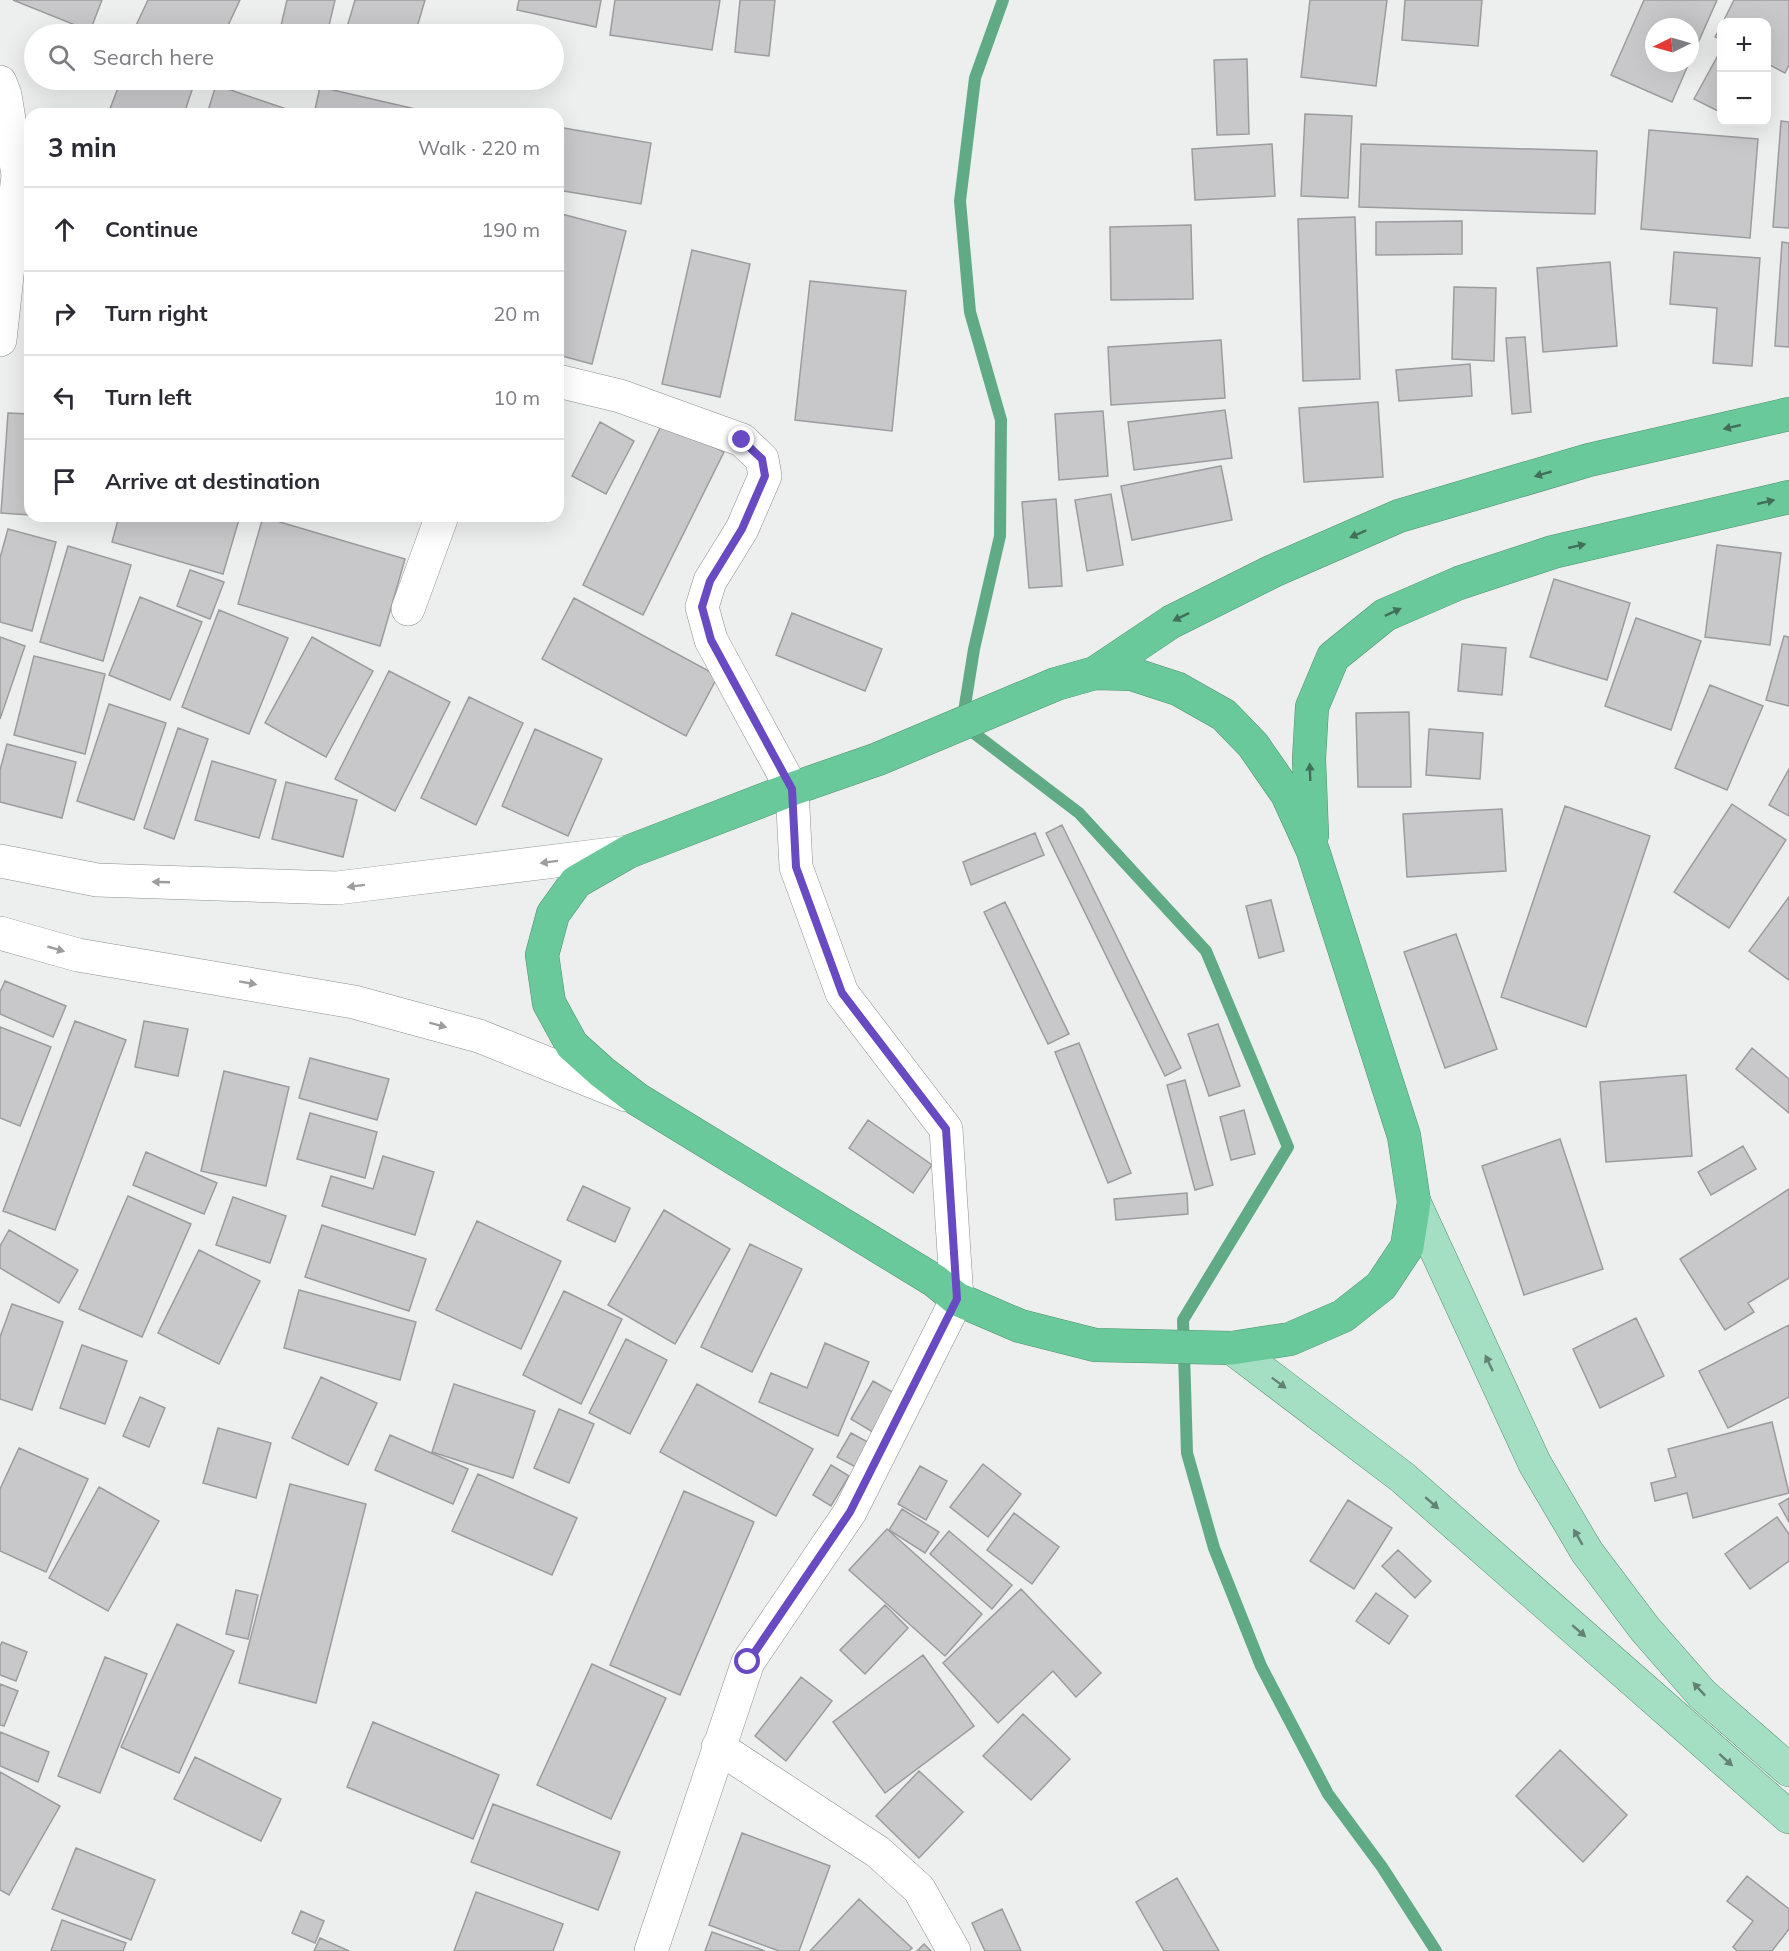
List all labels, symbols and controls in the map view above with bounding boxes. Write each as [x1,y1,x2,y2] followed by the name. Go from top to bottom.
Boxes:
[1645,18,1699,72] north arrow
[1717,18,1771,126] map controls
[1717,18,1771,72] button: +
[24,24,564,90] search box
[45,41,78,74] icon: search
[93,43,214,71] text: Search here
[1717,72,1771,126] button: −
[48,131,117,164] text: 3 min
[418,135,540,160] text: Walk · 220 m
[48,213,81,246] icon: ahead
[105,215,198,243] text: Continue
[481,217,540,242] text: 190 m
[48,297,81,330] icon: right
[105,299,208,327] text: Turn right
[493,301,540,326] text: 20 m
[48,381,81,414] icon: left
[105,383,192,411] text: Turn left
[493,385,540,410] text: 10 m
[1722,423,1741,432] one-way arrow
[728,426,754,452] route end
[48,465,81,498] icon: arrive
[105,467,320,495] text: Arrive at destination
[1534,470,1552,479] one-way arrow
[1757,496,1776,506] one-way arrow
[1349,530,1366,539] one-way arrow
[1567,541,1586,551] one-way arrow
[1385,607,1402,616] one-way arrow
[1173,612,1190,622] one-way arrow
[1305,762,1314,781] one-way arrow
[540,857,559,867] one-way arrow
[151,878,170,887] one-way arrow
[346,881,365,891] one-way arrow
[47,945,65,954] one-way arrow
[239,979,258,988] one-way arrow
[429,1020,448,1030] one-way arrow
[1484,1354,1494,1372] one-way arrow
[1270,1377,1286,1389] one-way arrow
[1424,1496,1439,1509] one-way arrow
[1572,1529,1583,1545] one-way arrow
[1571,1625,1587,1638] one-way arrow
[734,1648,760,1674] route start
[1692,1682,1706,1696] one-way arrow
[1718,1753,1733,1767] one-way arrow

